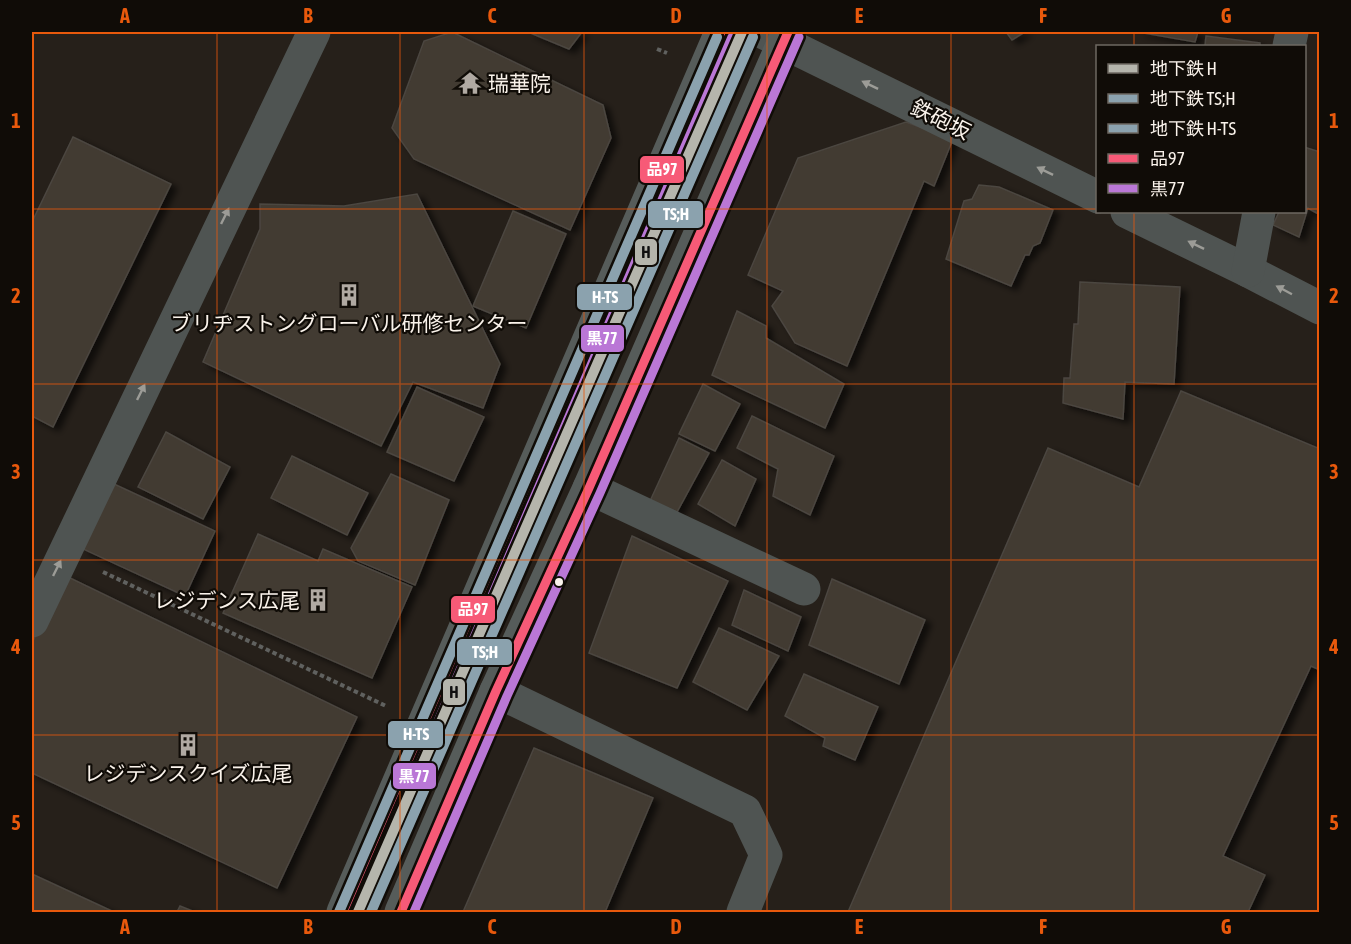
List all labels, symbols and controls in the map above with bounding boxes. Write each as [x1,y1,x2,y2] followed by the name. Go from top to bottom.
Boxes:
[119,4,130,27] text: A
[303,4,313,27] text: B
[488,4,497,27] text: C
[670,4,682,27] text: D
[855,4,864,27] text: E
[1039,4,1047,27] text: F
[1221,4,1232,27] text: G
[1096,45,1306,213] legend
[1150,58,1217,79] text: 地下鉄 H
[457,70,483,96] temple icon: 瑞華院
[488,71,551,95] place label: 瑞華院
[862,80,879,89] one-way arrow
[1150,88,1236,109] text: 地下鉄 TS;H
[907,94,975,144] street label: 鉄砲坂
[11,109,21,132] text: 1
[1329,109,1339,132] text: 1
[1150,118,1236,139] text: 地下鉄 H-TS
[1150,148,1185,169] text: 品97
[639,155,685,184] line badge: 品97
[646,160,678,178] text: 品97
[1036,166,1053,176] one-way arrow
[1150,178,1185,199] text: 黒77
[647,200,704,229] line badge: TS;H
[663,205,689,223] text: TS;H
[221,208,230,225] one-way arrow
[634,238,658,266] line badge: H
[1187,241,1204,250] one-way arrow
[641,243,651,261] text: H
[336,282,362,308] building icon: ブリヂストングローバル研修センター
[576,283,633,311] line badge: H-TS
[11,284,21,307] text: 2
[1329,284,1339,307] text: 2
[1275,285,1292,295] one-way arrow
[592,288,618,306] text: H-TS
[171,311,527,335] place label: ブリヂストングローバル研修センター
[580,324,625,353] line badge: 黒77
[586,329,618,347] text: 黒77
[137,384,146,401] one-way arrow
[11,460,21,483] text: 3
[1329,460,1339,483] text: 3
[53,560,62,577] one-way arrow
[553,576,565,588] unlabelled marker
[305,587,331,613] building icon: レジデンス広尾
[153,588,300,612] place label: レジデンス広尾
[450,595,496,624] line badge: 品97
[457,600,489,618] text: 品97
[10,635,21,658] text: 4
[1328,635,1339,658] text: 4
[456,638,513,666] line badge: TS;H
[472,643,498,661] text: TS;H
[442,678,466,706] line badge: H
[449,683,459,701] text: H
[387,720,444,749] line badge: H-TS
[403,725,429,743] text: H-TS
[175,732,201,758] building icon: レジデンスクイズ広尾
[84,761,292,785] place label: レジデンスクイズ広尾
[392,762,437,790] line badge: 黒77
[398,767,430,785] text: 黒77
[11,811,21,834] text: 5
[1329,811,1339,834] text: 5
[119,915,130,938] text: A
[303,915,313,938] text: B
[488,915,497,938] text: C
[670,915,682,938] text: D
[855,915,864,938] text: E
[1039,915,1047,938] text: F
[1221,915,1232,938] text: G

